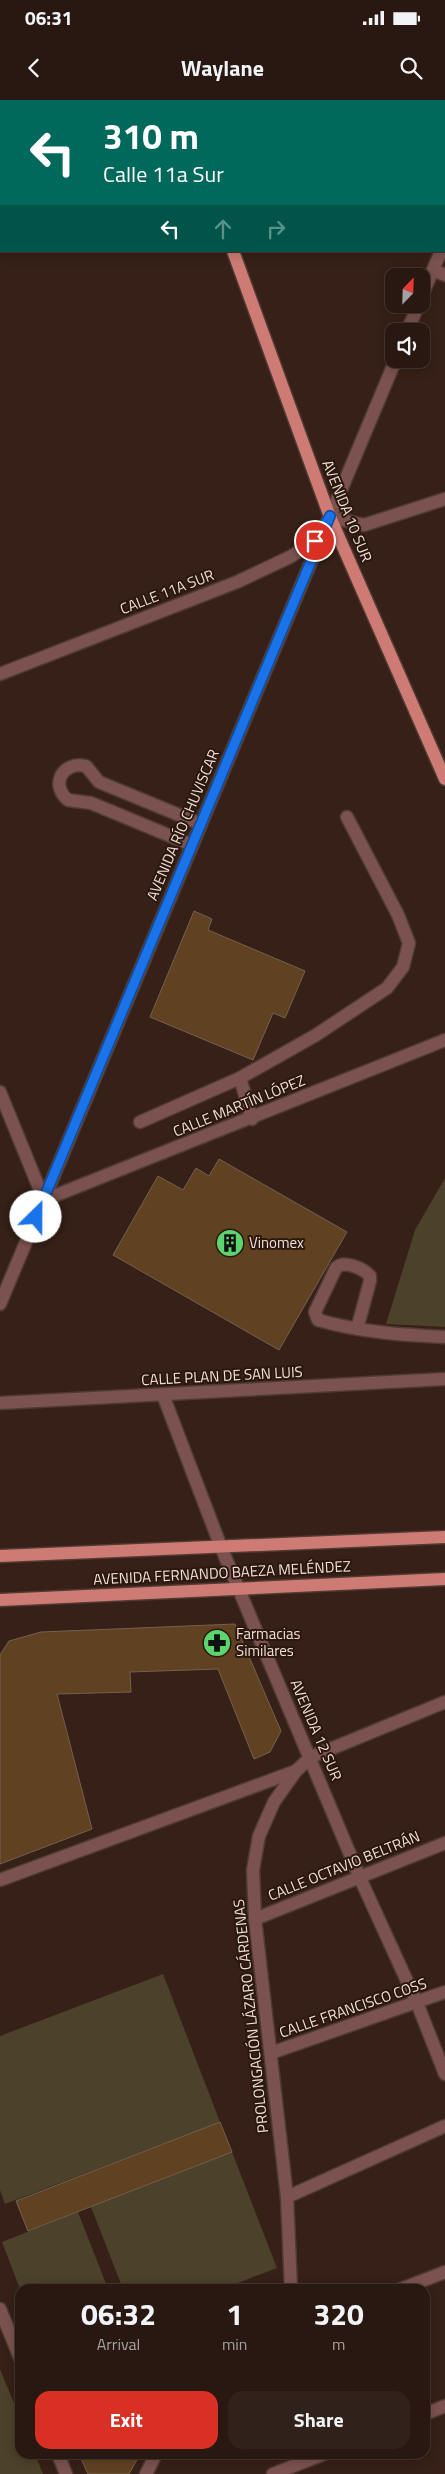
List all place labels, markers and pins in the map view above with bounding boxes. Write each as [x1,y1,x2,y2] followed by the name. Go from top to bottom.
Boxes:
[294,520,336,562] pin
[215,1228,245,1258] building icon: Vinomex
[249,1231,304,1254] place label: Vinomex
[236,1622,300,1662] place label: Farmacias Similares
[202,1628,232,1658] pharmacy icon: Farmacias Similares

